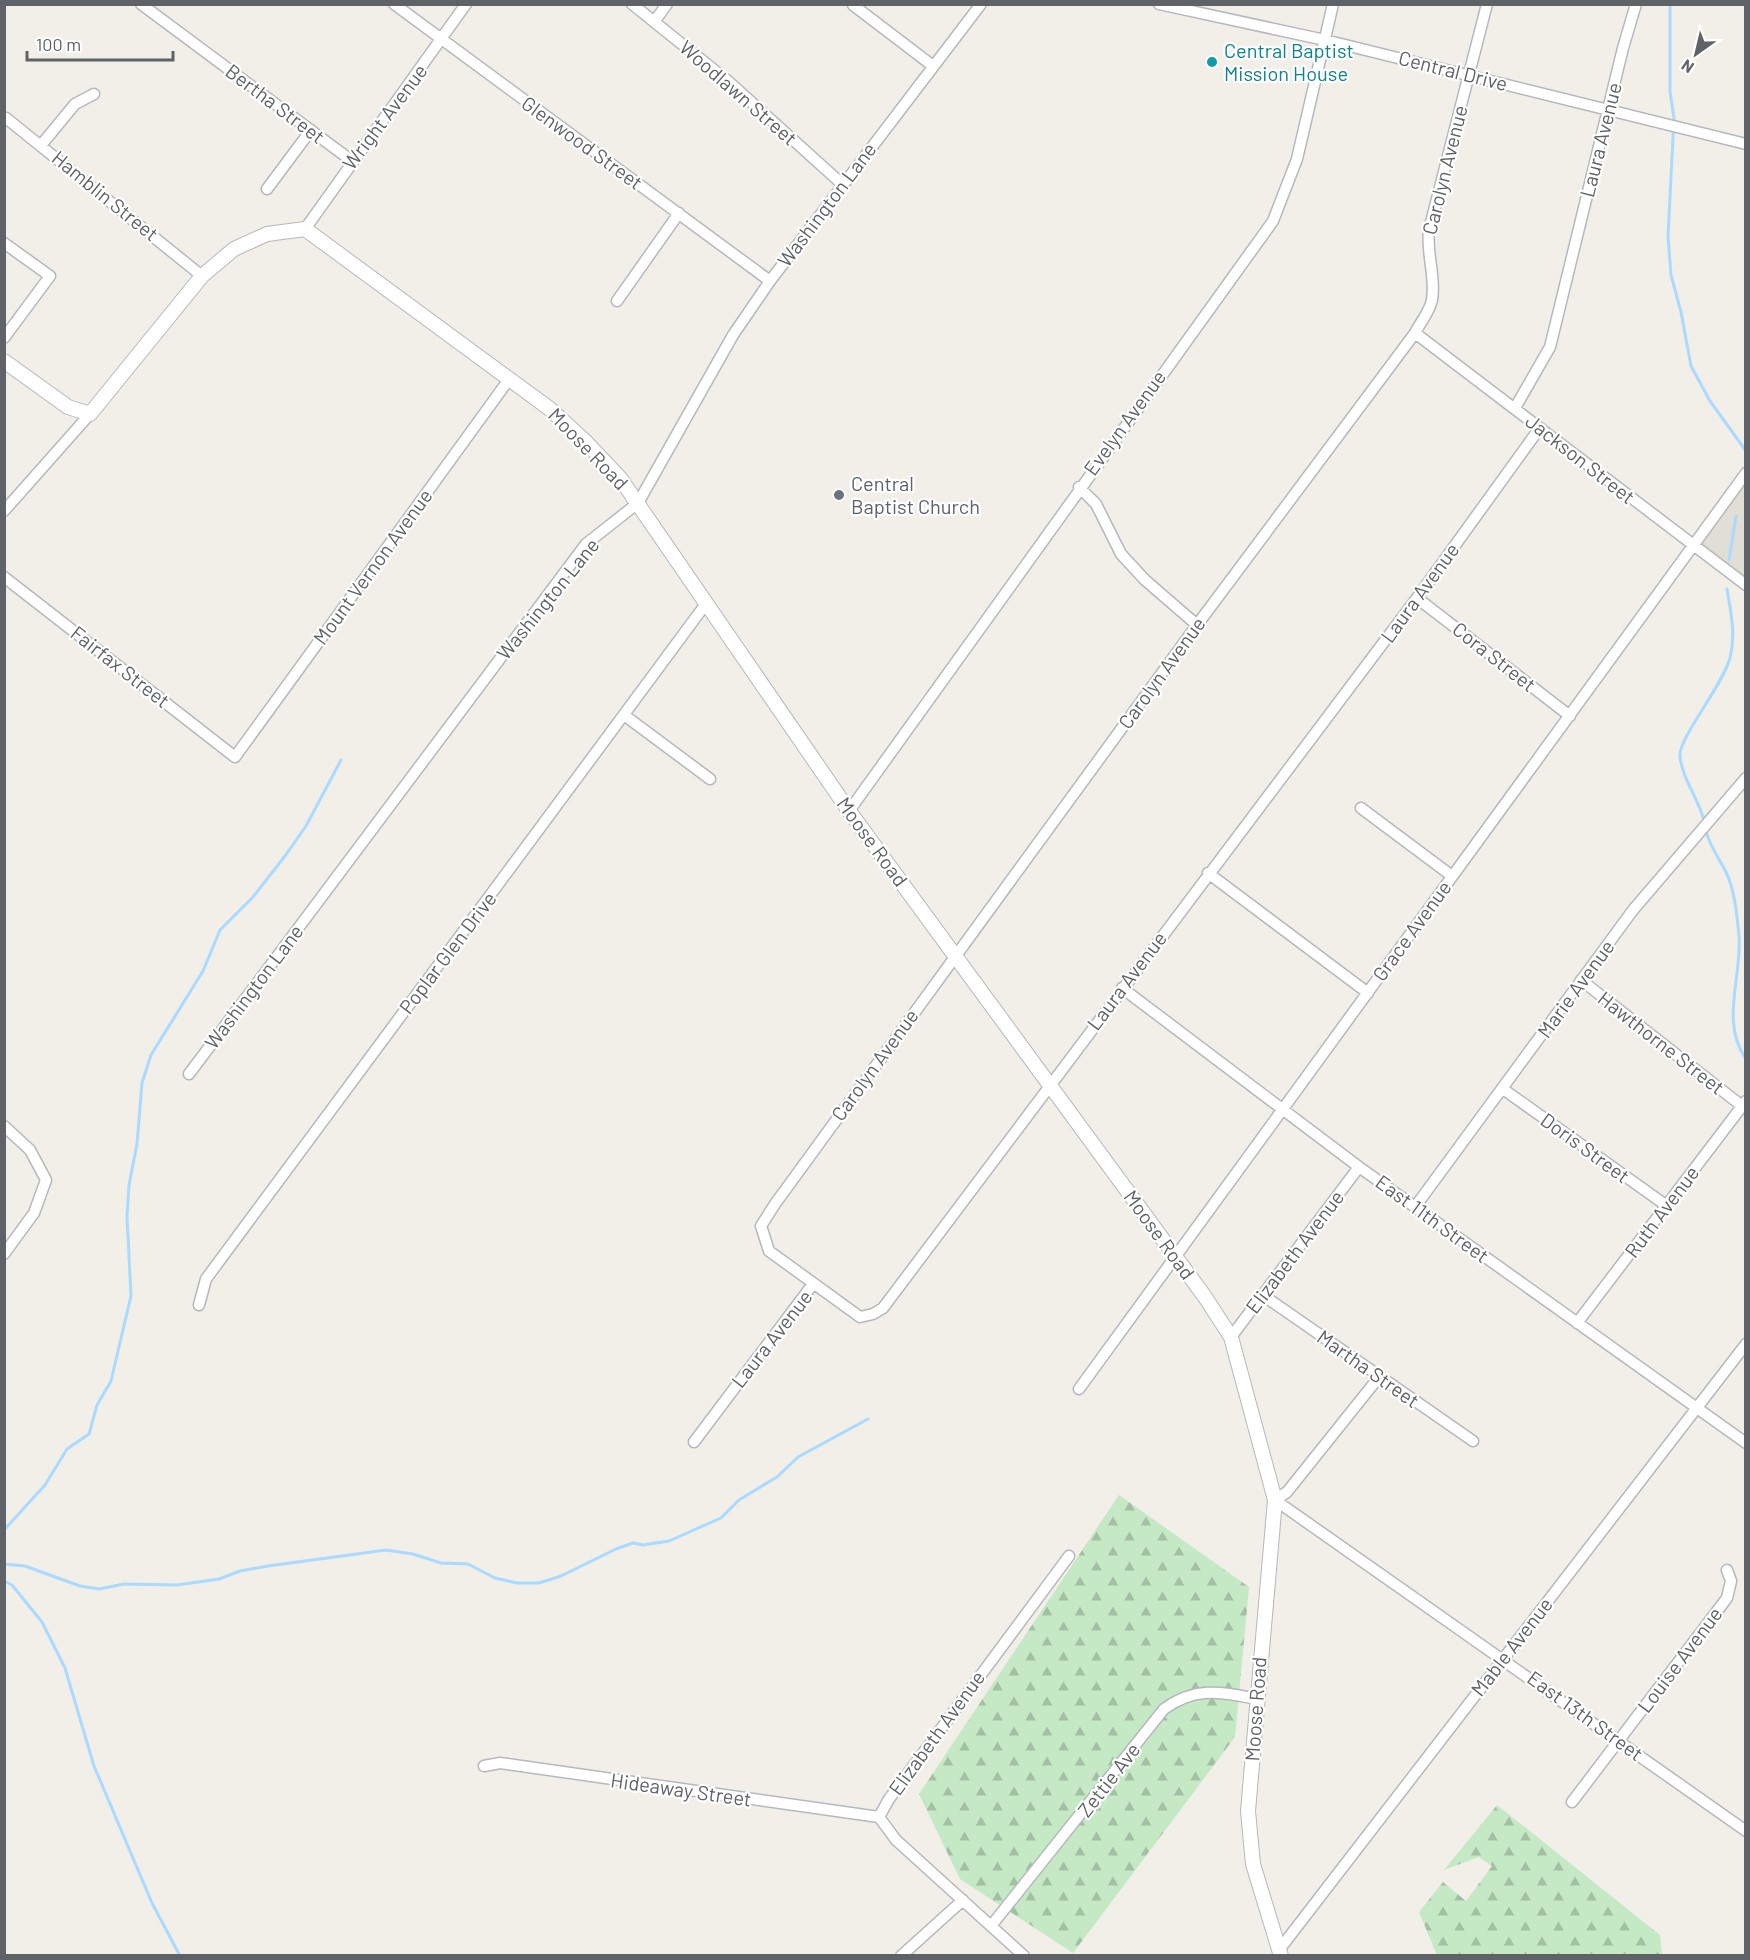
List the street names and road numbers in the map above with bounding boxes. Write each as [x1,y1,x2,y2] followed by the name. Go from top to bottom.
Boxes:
[675,35,802,150] street label: Woodlawn Street
[1396,45,1510,95] street label: Central Drive
[221,58,330,148] street label: Bertha Street
[337,59,432,174] street label: Wright Avenue
[1574,80,1626,200] street label: Laura Avenue
[517,90,648,194] street label: Glenwood Street
[1416,103,1472,237] street label: Carolyn Avenue
[772,138,881,271] street label: Washington Lane
[48,145,164,245] street label: Hamblin Street
[1078,365,1170,480] street label: Evelyn Avenue
[544,402,634,494] street label: Moose Road
[1521,408,1640,508] street label: Jackson Street
[308,484,437,649] street label: Mount Vernon Avenue
[491,533,604,664] street label: Washington Lane
[1375,538,1463,647] street label: Laura Avenue
[1113,612,1210,733] street label: Carolyn Avenue
[1448,616,1541,696] street label: Cora Street
[66,620,175,712] street label: Fairfax Street
[832,792,913,891] street label: Moose Road
[1367,876,1456,985] street label: Grace Avenue
[394,887,501,1018] street label: Poplar Glen Drive
[199,920,308,1053] street label: Washington Lane
[1081,926,1171,1034] street label: Laura Avenue
[1532,935,1619,1042] street label: Marie Avenue
[1594,985,1730,1099] street label: Hawthorne Street
[826,1004,923,1125] street label: Carolyn Avenue
[1537,1107,1635,1187] street label: Doris Street
[1619,1161,1703,1262] street label: Ruth Avenue
[1371,1169,1494,1267] street label: East 11th Street
[1119,1185,1200,1284] street label: Moose Road
[1240,1185,1348,1318] street label: Elizabeth Avenue
[726,1285,817,1392] street label: Laura Avenue
[1313,1324,1424,1412] street label: Martha Street
[1465,1592,1557,1700] street label: Mable Avenue
[1632,1602,1727,1717] street label: Louise Avenue
[1239,1656,1271,1762] street label: Moose Road
[1523,1665,1648,1765] street label: East 13th Street
[883,1666,989,1799] street label: Elizabeth Avenue
[1072,1738,1145,1821] street label: Zettie Ave
[609,1767,753,1811] street label: Hideaway Street

